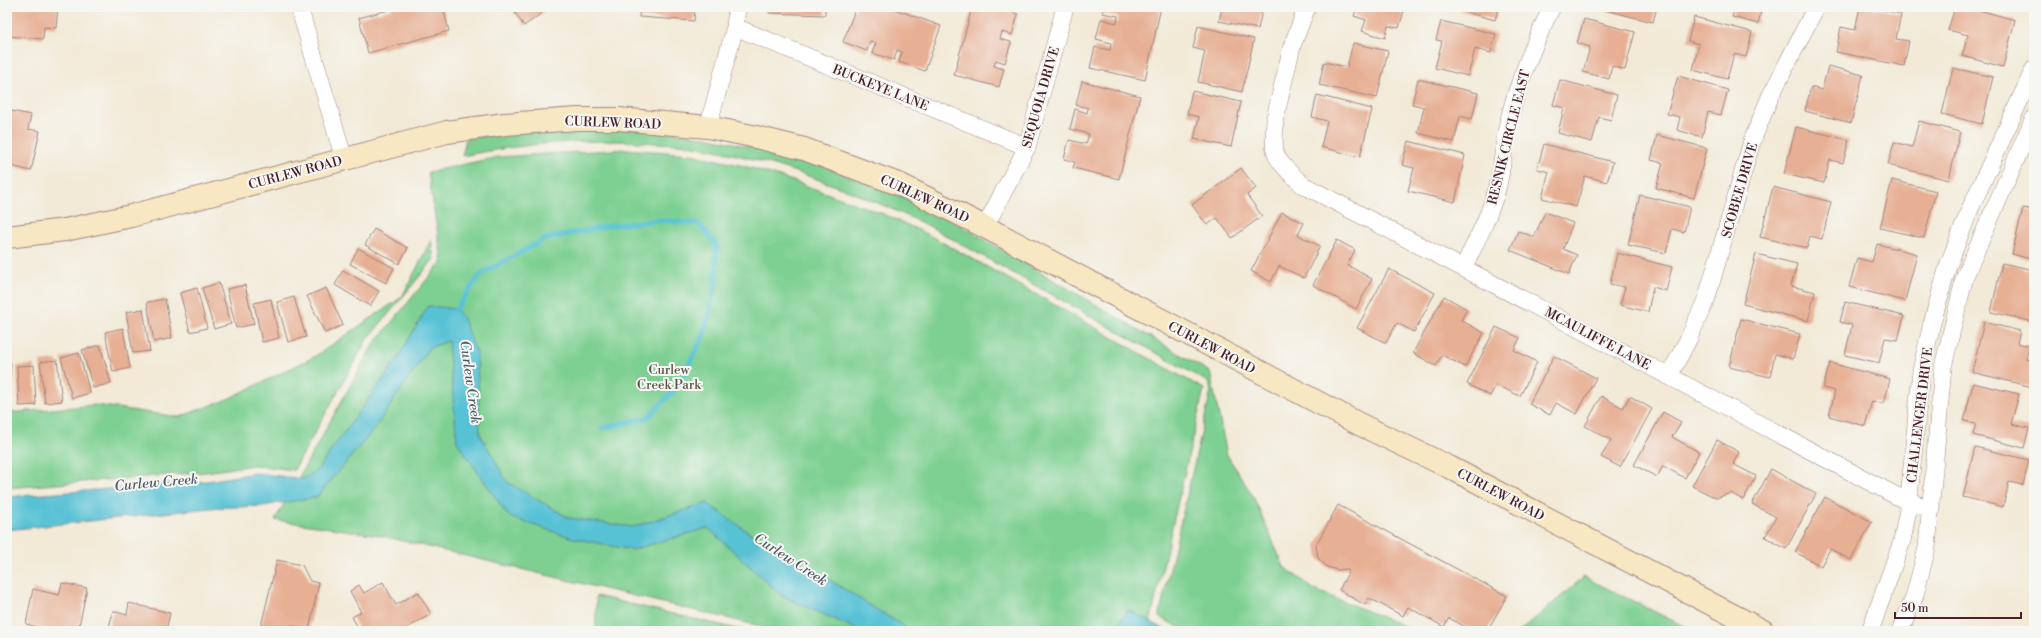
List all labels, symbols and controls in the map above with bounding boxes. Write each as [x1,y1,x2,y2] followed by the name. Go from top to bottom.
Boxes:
[1019,45,1063,150] street label: SEQUOIA DRIVE
[829,61,931,115] street label: BUCKEYE LANE
[1484,68,1533,206] street label: RESNIK CIRCLE EAST
[564,113,662,133] street label: CURLEW ROAD
[1719,141,1761,240] street label: SCOBEE DRIVE
[247,153,344,193] street label: CURLEW ROAD
[877,171,972,227] street label: CURLEW ROAD
[1542,304,1653,374] street label: MCAULIFFE LANE
[1165,318,1258,378] street label: CURLEW ROAD
[455,339,485,425] water label: Curlew Creek
[1904,346,1936,484] street label: CHALLENGER DRIVE
[637,362,702,393] park label: Curlew Creek Park
[1454,465,1547,525] street label: CURLEW ROAD
[114,470,199,496] water label: Curlew Creek
[750,529,831,590] water label: Curlew Creek
[1895,594,2021,620] scale bar
[1901,601,1929,616] text: 50 m

